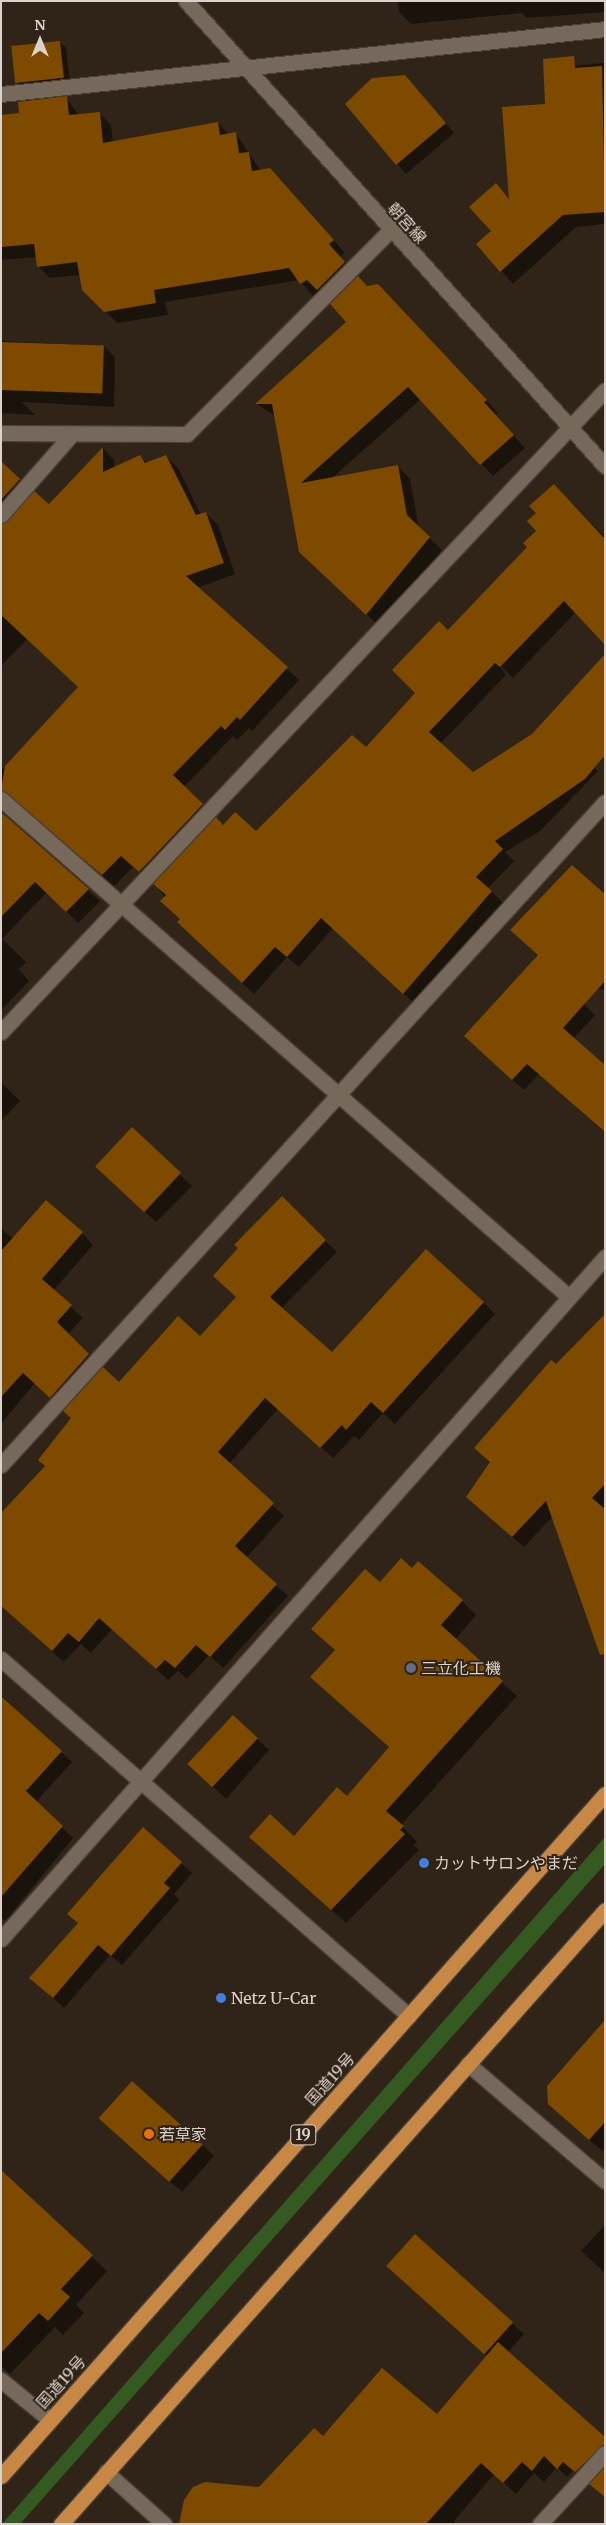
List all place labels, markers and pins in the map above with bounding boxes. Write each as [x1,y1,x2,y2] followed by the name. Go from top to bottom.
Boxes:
[421,1658,501,1678] place label: 三立化工機
[405,1662,417,1674] marker: 三立化工機
[434,1853,578,1873] place label: カットサロンやまだ
[418,1857,430,1869] marker: カットサロンやまだ
[231,1988,316,2008] place label: Netz U-Car
[215,1992,227,2004] marker: Netz U-Car
[159,2124,207,2144] place label: 若草家
[143,2128,155,2140] marker: 若草家

